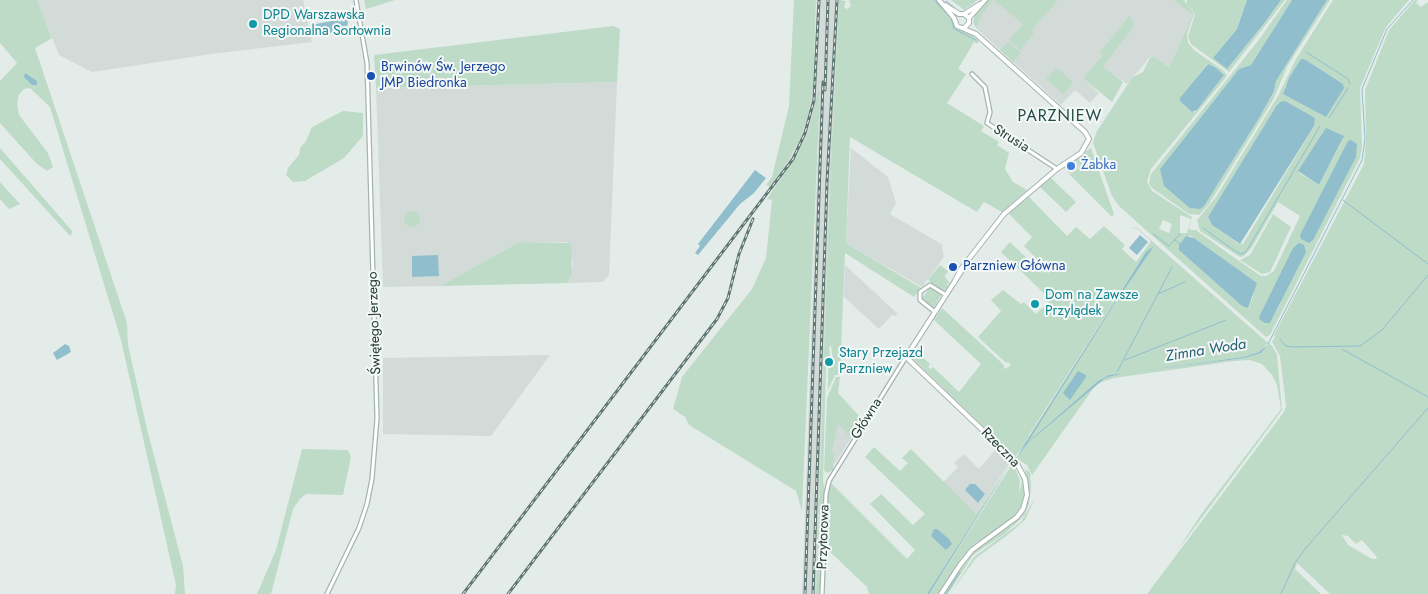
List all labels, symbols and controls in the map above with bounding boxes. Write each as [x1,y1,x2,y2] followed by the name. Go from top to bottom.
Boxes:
[263,8,391,40] place label: DPD Warszawska Regionalna Sortownia
[247,18,259,30] marker: DPD Warszawska Regionalna Sortownia
[381,60,505,92] place label: Brwinów Św. Jerzego JMP Biedronka
[365,70,377,82] marker: Brwinów Św. Jerzego JMP Biedronka
[1017,107,1103,127] district label: PARZNIEW
[990,121,1032,157] street label: Strusia
[1081,158,1116,174] place label: Żabka
[1065,160,1077,172] marker: Żabka
[963,259,1065,275] place label: Parzniew Główna
[947,261,959,273] marker: Parzniew Główna
[365,271,385,375] street label: Świętego Jerzego
[1045,288,1138,321] place label: Dom na Zawsze Przylądek
[1029,298,1041,310] marker: Dom na Zawsze Przylądek
[1164,336,1248,366] water label: Zimna Woda
[839,346,923,378] place label: Stary Przejazd Parzniew
[823,356,835,368] marker: Stary Przejazd Parzniew
[848,395,886,443] street label: Główna
[977,425,1023,471] street label: Rzeczna
[814,504,834,570] street label: Przytorowa

